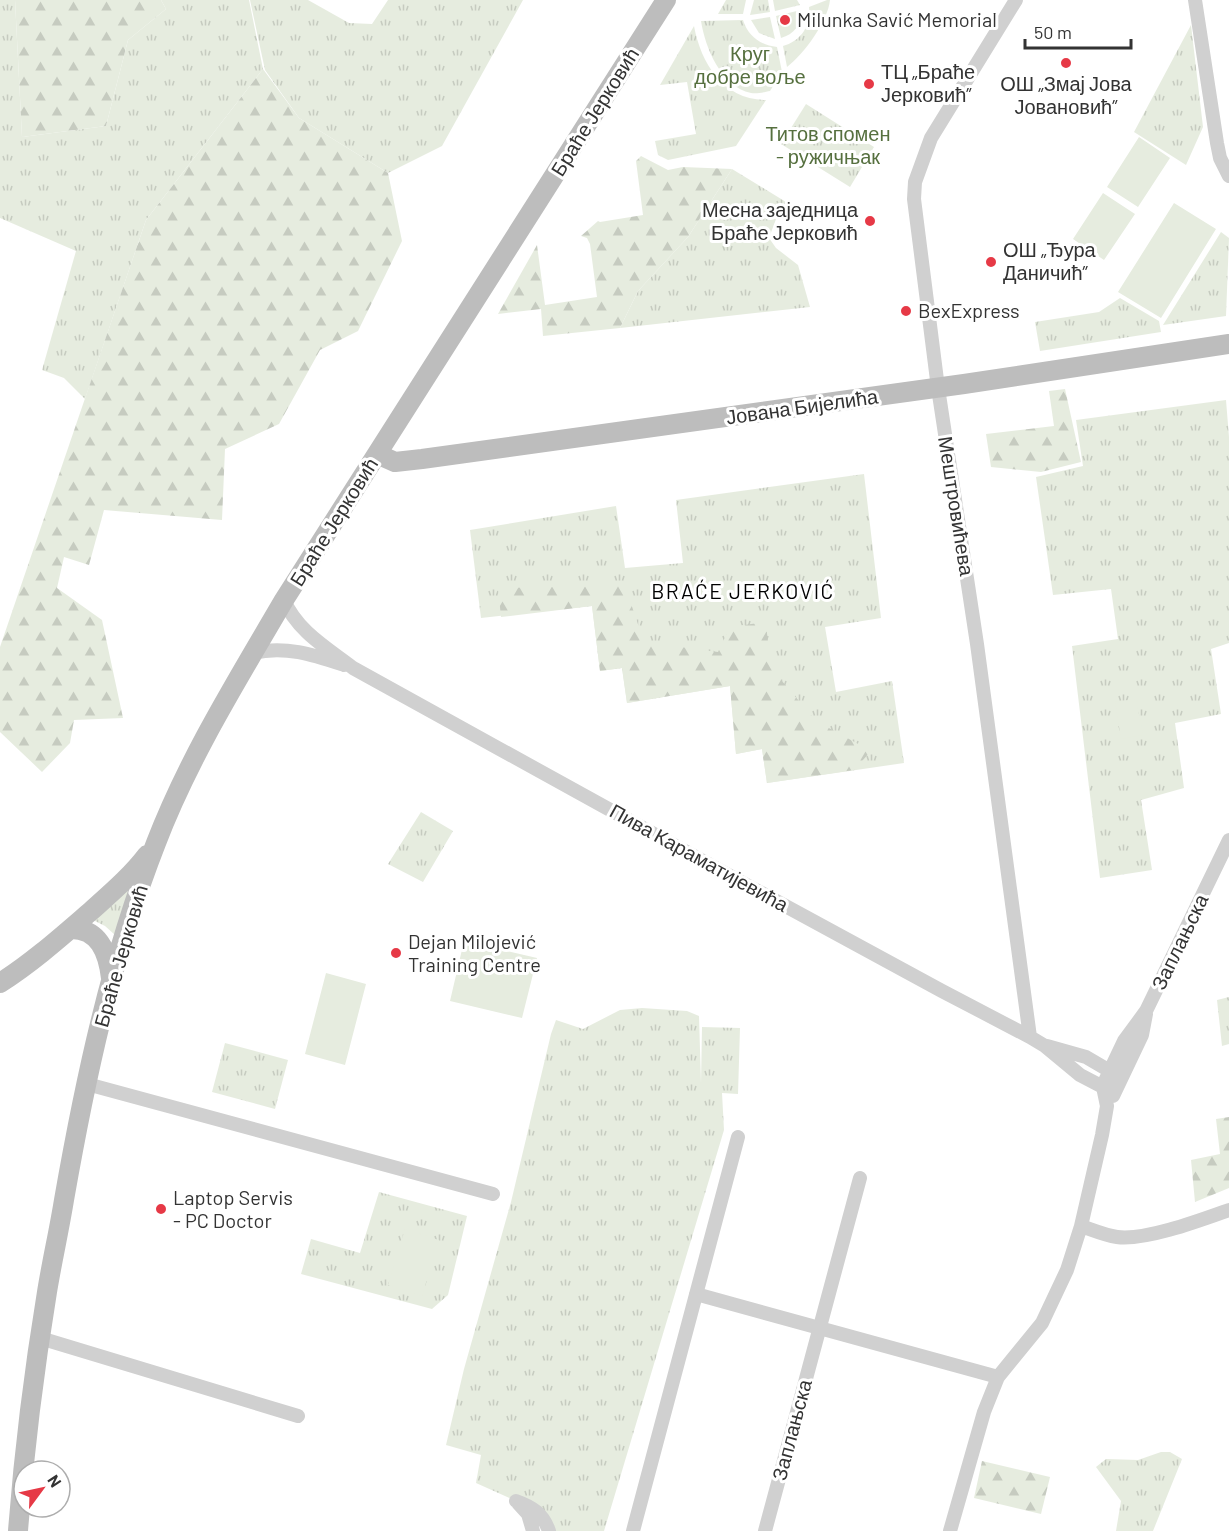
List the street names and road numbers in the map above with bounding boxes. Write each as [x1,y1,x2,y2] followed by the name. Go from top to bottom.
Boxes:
[545,43,643,180] street label: Браће Јерковић
[724,383,880,429] street label: Јована Бијелића
[934,434,980,578] street label: Мештровићева
[284,453,382,590] street label: Браће Јерковић
[606,798,794,917] street label: Пива Караматијевића
[88,882,152,1030] street label: Браће Јерковић
[1146,889,1213,993] street label: Заплањска
[766,1376,816,1483] street label: Заплањска

